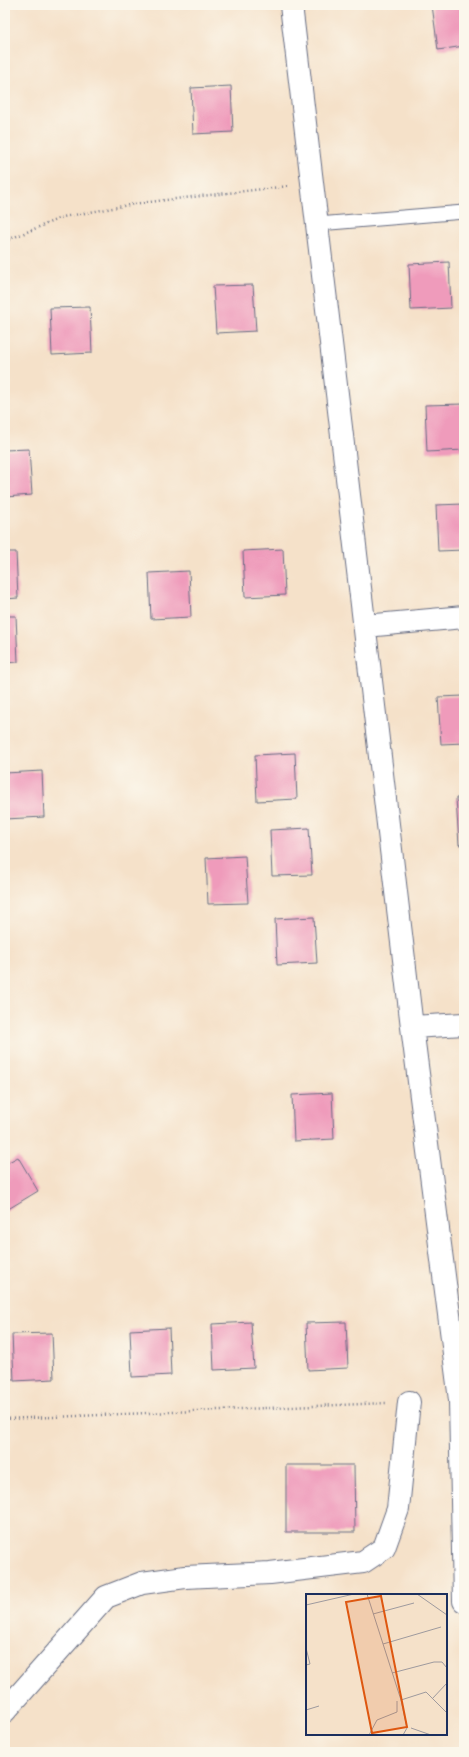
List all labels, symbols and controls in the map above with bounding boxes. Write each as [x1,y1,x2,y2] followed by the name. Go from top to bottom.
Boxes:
[306,1594,447,1735] inset map

